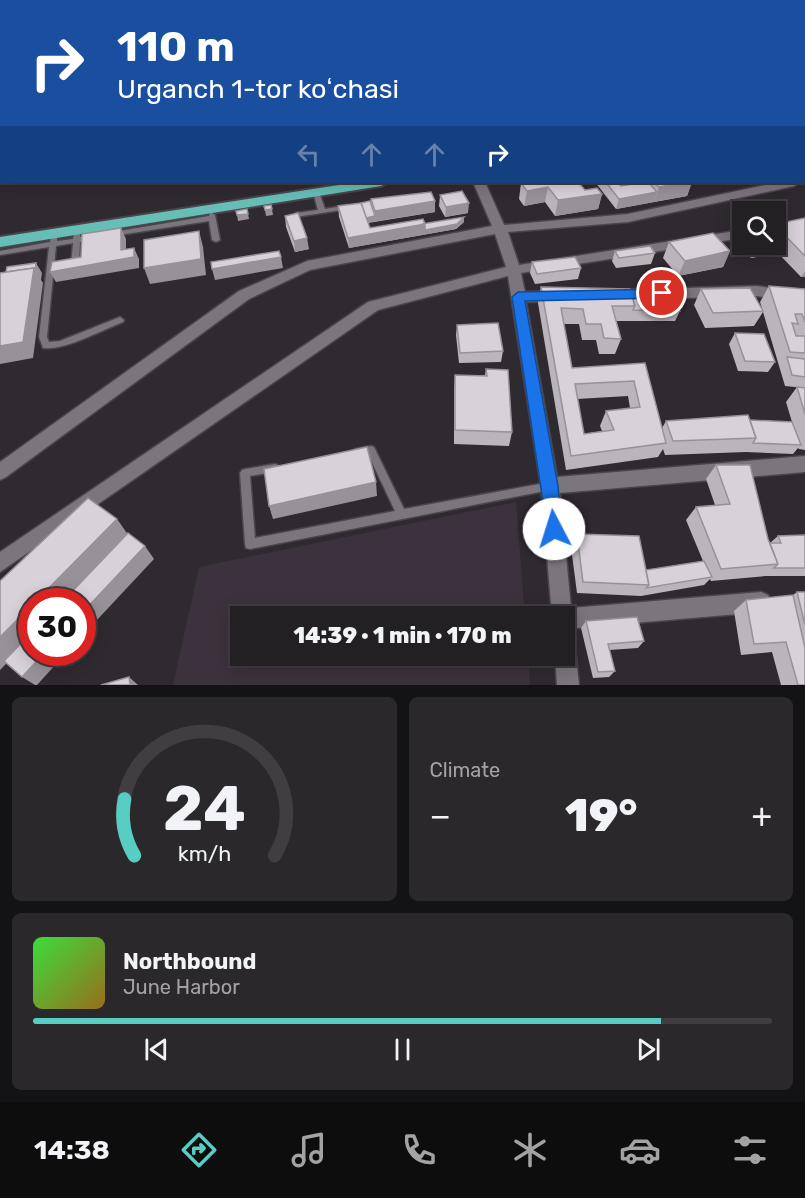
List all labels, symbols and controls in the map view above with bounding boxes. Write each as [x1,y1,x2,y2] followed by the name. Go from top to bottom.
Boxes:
[117,22,235,72] text: 110 m
[18,24,96,102] icon: right
[117,73,399,105] text: Urganch 1-tor koʻchasi
[292,138,325,171] icon: left
[355,138,388,171] icon: ahead
[418,138,451,171] icon: ahead
[481,138,514,171] icon: right
[732,201,786,255] map controls
[732,201,786,255] button: search
[636,267,687,318] pin
[645,276,678,309] icon: arrive
[522,497,586,561] position arrow
[18,588,96,666] speed limit sign: 30
[293,622,512,649] text: 14:39 · 1 min · 170 m
[430,758,500,782] text: Climate
[163,772,246,846] text: 24
[565,789,637,842] text: 19°
[430,796,451,835] text: −
[751,796,772,835] text: +
[177,841,231,866] text: km/h
[123,948,256,975] text: Northbound
[123,975,240,999] text: June Harbor
[140,1033,173,1066] icon: previous
[386,1033,419,1066] icon: pause
[632,1033,665,1066] icon: next
[178,1129,220,1171] icon: directions
[288,1129,330,1171] icon: music
[398,1129,440,1171] icon: phone
[509,1129,551,1171] icon: climate
[619,1129,661,1171] icon: car
[729,1129,771,1171] icon: filters
[34,1134,110,1166] text: 14:38

